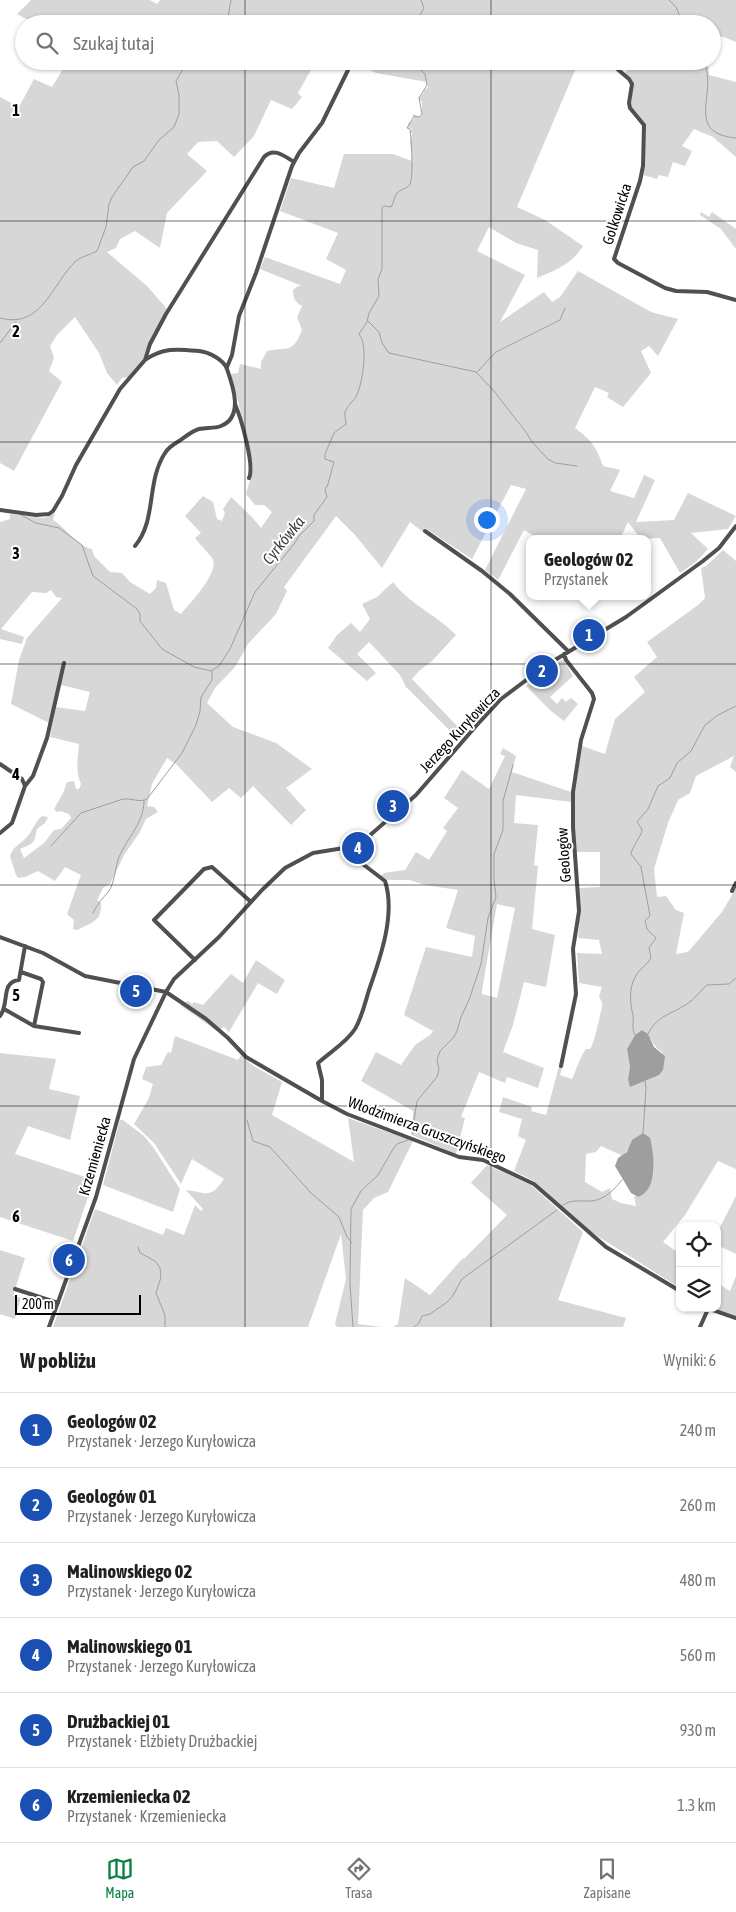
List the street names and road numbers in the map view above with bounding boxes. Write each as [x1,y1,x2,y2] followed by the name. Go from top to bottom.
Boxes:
[599,181,634,247] street label: Golkowicka
[416,684,503,775] street label: Jerzego Kuryłowicza
[553,827,574,883] street label: Geologów
[346,1093,509,1166] street label: Włodzimierza Gruszczyńskiego
[75,1114,114,1197] street label: Krzemieniecka

